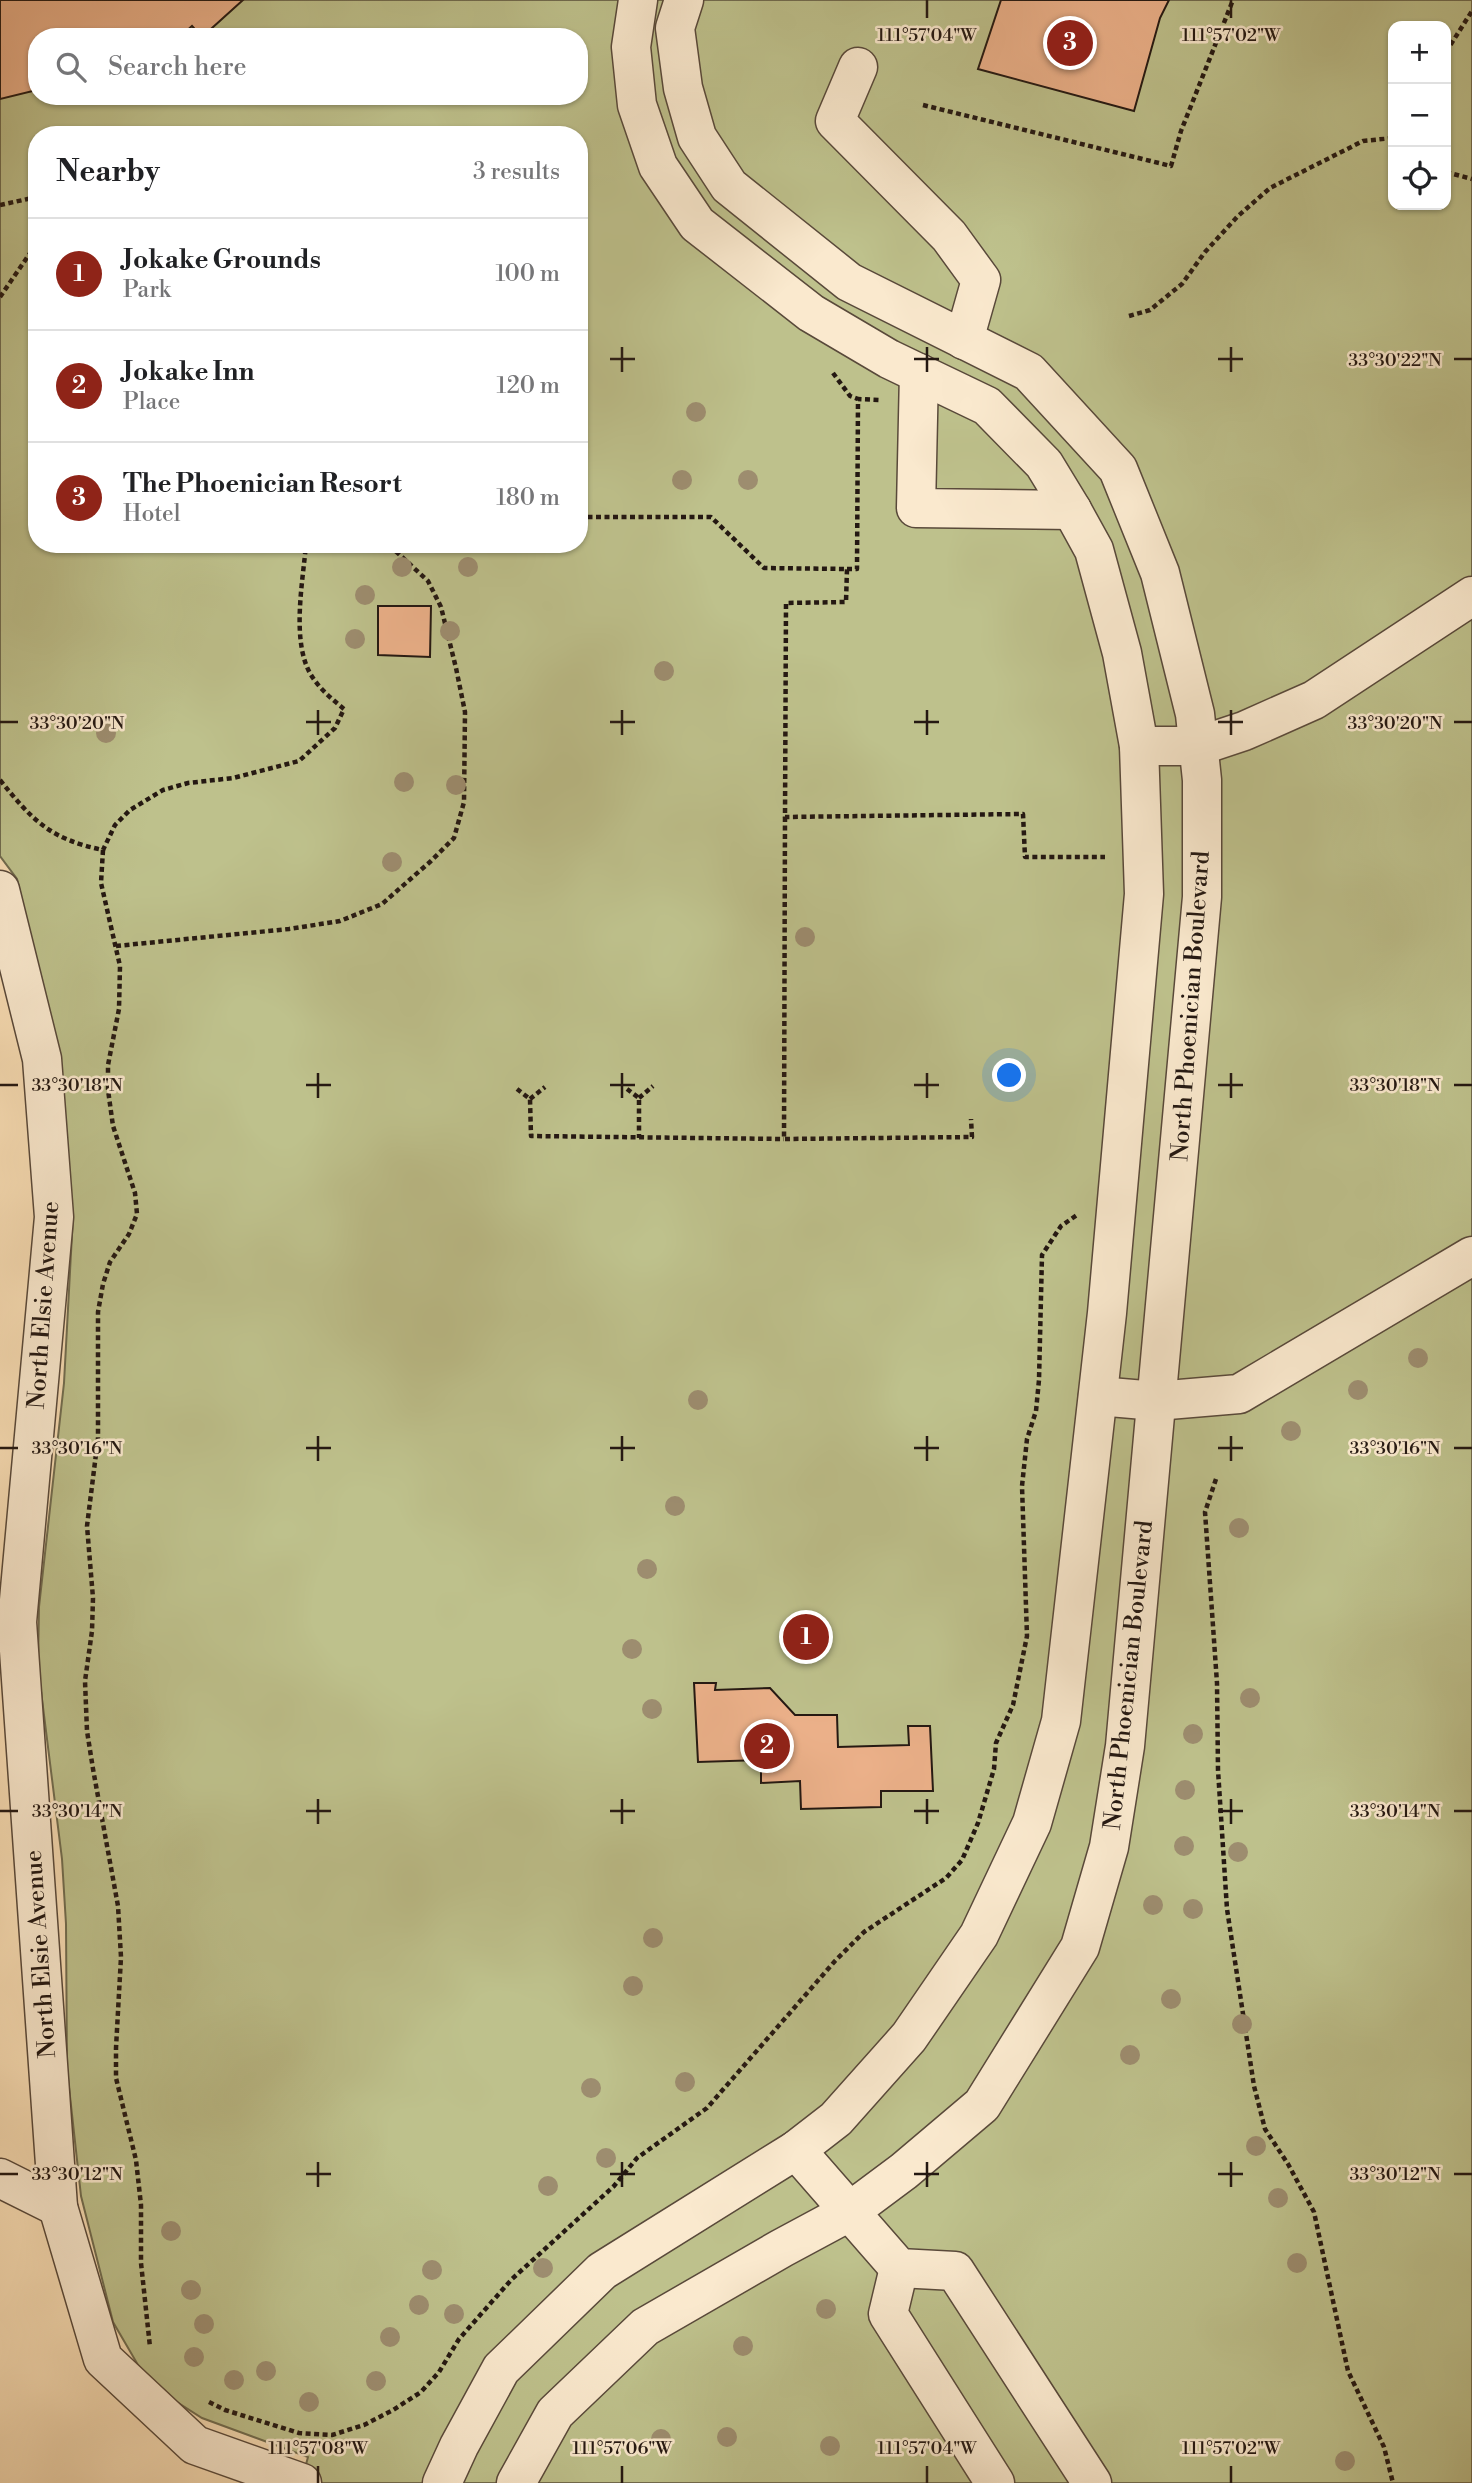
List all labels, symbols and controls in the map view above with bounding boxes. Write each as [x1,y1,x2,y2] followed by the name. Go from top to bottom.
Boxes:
[1047,17,1093,69] pin: 3
[1388,21,1451,210] map controls
[1388,21,1451,84] button: +
[877,24,977,47] text: 111°57'04"W
[1182,24,1281,47] text: 111°57'02"W
[28,28,588,105] search box
[52,48,90,86] icon: search
[108,51,247,83] text: Search here
[1388,84,1451,147] button: −
[1388,147,1451,210] button: locate
[56,153,160,191] text: Nearby
[473,158,560,186] text: 3 results
[123,244,321,276] text: Jokake Grounds
[73,260,85,288] text: 1
[495,260,560,288] text: 100 m
[123,276,171,304] text: Park
[1348,349,1442,372] text: 33°30'22"N
[123,356,254,388] text: Jokake Inn
[72,372,86,400] text: 2
[496,372,560,400] text: 120 m
[123,388,180,416] text: Place
[123,468,402,500] text: The Phoenician Resort
[72,484,86,512] text: 3
[496,484,560,512] text: 180 m
[123,500,181,528] text: Hotel
[29,712,125,735] text: 33°30'20"N
[1347,712,1443,735] text: 33°30'20"N
[1165,849,1217,1162] street label: North Phoenician Boulevard
[992,1058,1026,1092] your location
[31,1074,123,1097] text: 33°30'18"N
[1349,1074,1441,1097] text: 33°30'18"N
[22,1200,66,1410] street label: North Elsie Avenue
[32,1437,123,1460] text: 33°30'16"N
[1350,1437,1441,1460] text: 33°30'16"N
[1098,1518,1160,1831] street label: North Phoenician Boulevard
[783,1611,829,1663] pin: 1
[744,1720,790,1772] pin: 2
[32,1800,123,1823] text: 33°30'14"N
[1350,1800,1441,1823] text: 33°30'14"N
[19,1849,63,2059] street label: North Elsie Avenue
[31,2163,123,2186] text: 33°30'12"N
[1349,2163,1441,2186] text: 33°30'12"N
[268,2437,369,2460] text: 111°57'08"W
[572,2437,672,2460] text: 111°57'06"W
[877,2437,977,2460] text: 111°57'04"W
[1182,2437,1281,2460] text: 111°57'02"W

